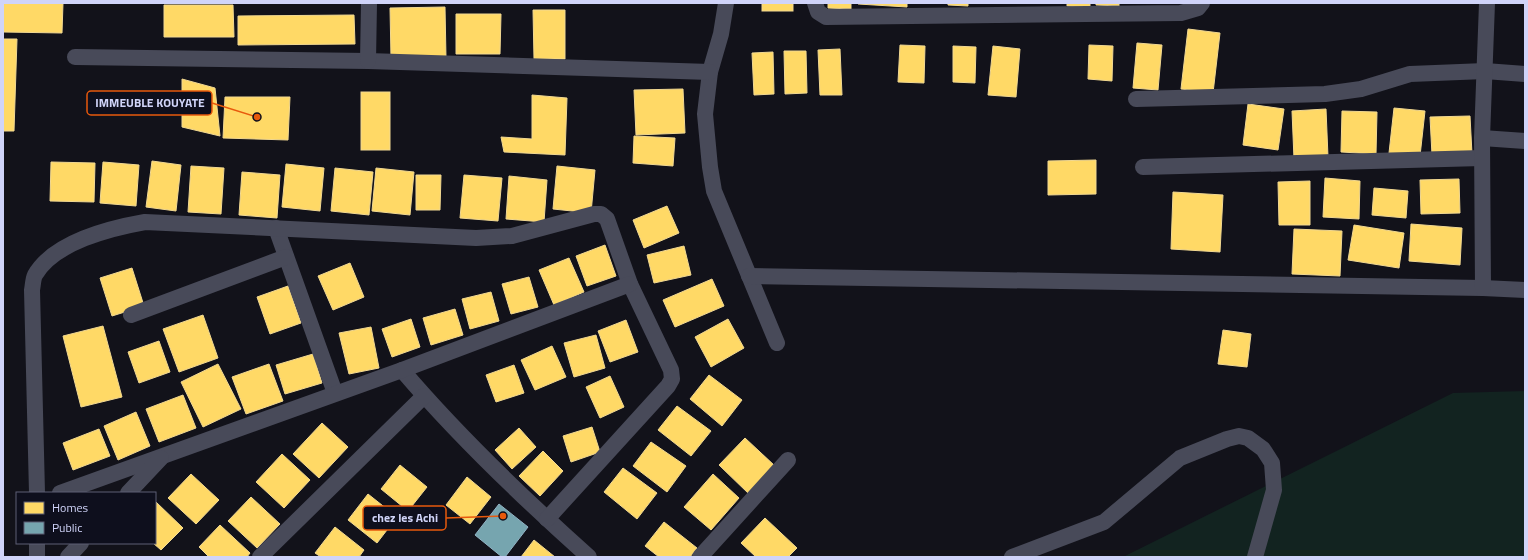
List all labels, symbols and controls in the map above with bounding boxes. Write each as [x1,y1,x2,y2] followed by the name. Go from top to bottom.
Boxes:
[87,91,212,115] callout: IMMEUBLE KOUYATE
[95,93,205,112] text: IMMEUBLE KOUYATE
[16,492,156,544] legend
[52,498,88,517] text: Homes
[363,506,446,530] callout: chez les Achi
[372,508,438,527] text: chez les Achi
[52,518,82,537] text: Public

